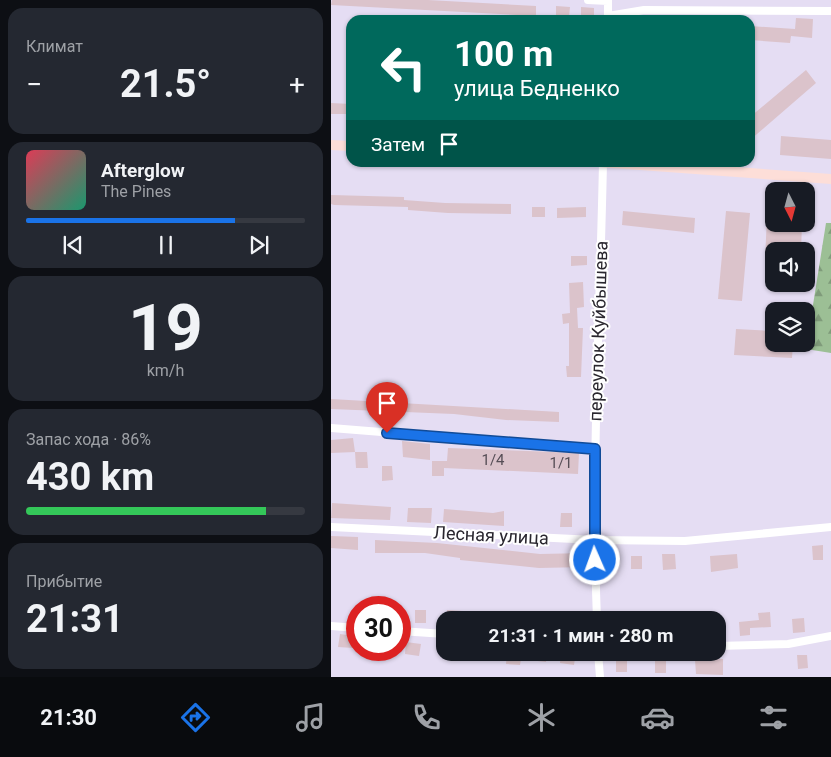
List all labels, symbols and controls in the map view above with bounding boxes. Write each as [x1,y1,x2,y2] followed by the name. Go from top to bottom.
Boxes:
[454,34,553,75] text: 100 m
[371,35,436,100] icon: left
[26,37,83,56] text: Климат
[120,62,211,106] text: 21.5°
[26,68,42,101] text: −
[289,68,305,101] text: +
[454,76,620,101] text: улица Бедненко
[435,130,463,158] icon: arrive
[371,133,425,156] text: Затем
[101,159,185,182] text: Afterglow
[101,182,171,201] text: The Pines
[765,182,815,232] north arrow
[765,182,815,352] map controls
[59,231,87,259] icon: previous
[152,231,180,259] icon: pause
[245,231,273,259] icon: next
[584,240,612,422] street label: переулок Куйбышева
[765,242,815,292] button: sound
[128,290,203,366] text: 19
[765,302,815,352] button: layers
[147,361,184,380] text: km/h
[366,382,408,433] pin
[373,389,401,417] icon: arrive
[26,430,151,449] text: Запас хода · 86%
[481,451,505,469] house number: 1/4
[549,454,573,472] house number: 1/1
[26,455,154,499] text: 430 km
[433,521,549,549] street label: Лесная улица
[568,533,620,585] position arrow
[26,572,102,591] text: Прибытие
[346,596,411,661] speed limit sign: 30
[26,597,124,641] text: 21:31
[489,624,673,647] text: 21:31 · 1 мин · 280 m
[178,700,213,735] icon: directions
[293,700,328,735] icon: music
[409,700,444,735] icon: phone
[524,700,559,735] icon: climate
[640,700,675,735] icon: car
[756,700,791,735] icon: filters
[40,705,97,730] text: 21:30

